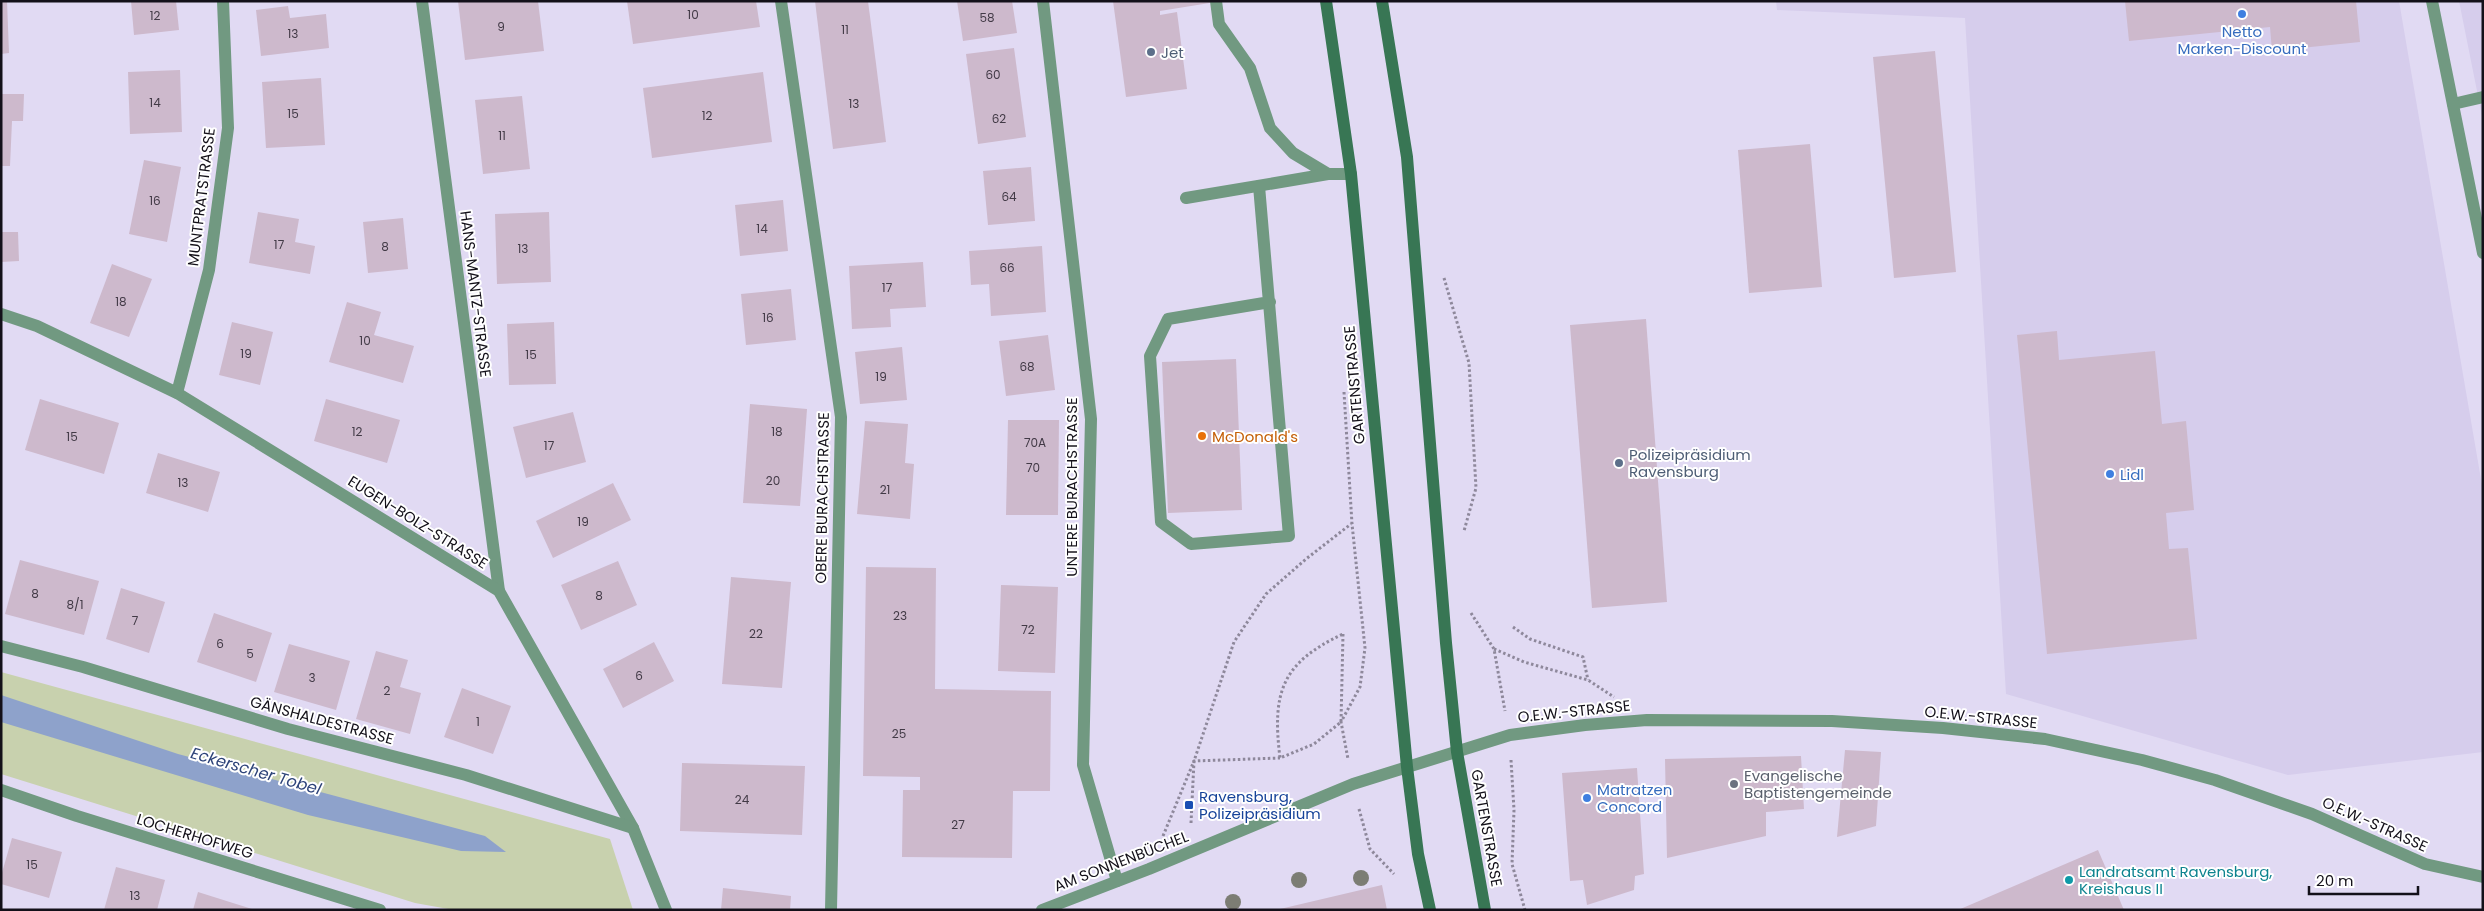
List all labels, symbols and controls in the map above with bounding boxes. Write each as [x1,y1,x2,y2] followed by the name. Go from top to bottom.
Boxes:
[687,6,699,23] house number: 10
[150,7,160,24] house number: 12
[2236,8,2248,20] marker: Netto Marken-Discount
[979,9,995,26] house number: 58
[497,18,505,35] house number: 9
[841,21,849,38] house number: 11
[2177,21,2307,59] place label: Netto Marken-Discount
[288,25,298,42] house number: 13
[1161,42,1184,63] place label: Jet
[1145,46,1157,58] marker: Jet
[985,66,1001,83] house number: 60
[149,94,161,111] house number: 14
[849,95,859,112] house number: 13
[287,105,299,122] house number: 15
[702,107,712,124] house number: 12
[992,110,1006,127] house number: 62
[182,127,220,267] street label: MUNTPRATSTRASSE
[498,127,506,144] house number: 11
[1001,188,1017,205] house number: 64
[149,192,161,209] house number: 16
[455,210,497,378] street label: HANS-MANTZ-STRASSE
[756,220,768,237] house number: 14
[274,236,285,253] house number: 17
[381,238,389,255] house number: 8
[518,240,528,257] house number: 13
[999,259,1015,276] house number: 66
[882,279,893,296] house number: 17
[115,293,127,310] house number: 18
[762,309,774,326] house number: 16
[1338,325,1370,445] street label: GARTENSTRASSE
[359,332,371,349] house number: 10
[240,345,252,362] house number: 19
[525,346,537,363] house number: 15
[1019,358,1035,375] house number: 68
[875,368,887,385] house number: 19
[1061,397,1082,577] street label: UNTERE BURACHSTRASSE
[810,412,834,584] street label: OBERE BURACHSTRASSE
[352,423,362,440] house number: 12
[771,423,783,440] house number: 18
[1212,426,1298,447] place label: McDonald's
[66,428,78,445] house number: 15
[1196,430,1208,442] marker: McDonald's
[1024,434,1046,451] house number: 70A
[544,437,555,454] house number: 17
[1629,444,1751,482] place label: Polizeipräsidium Ravensburg
[1613,457,1625,469] marker: Polizeipräsidium Ravensburg
[1026,459,1040,476] house number: 70
[2120,464,2144,485] place label: Lidl
[2104,468,2116,480] marker: Lidl
[344,470,492,574] street label: EUGEN-BOLZ-STRASSE
[766,472,780,489] house number: 20
[178,474,188,491] house number: 13
[880,481,890,498] house number: 21
[577,513,589,530] house number: 19
[31,585,39,602] house number: 8
[595,587,603,604] house number: 8
[66,596,84,613] house number: 8/1
[893,607,907,624] house number: 23
[132,612,139,629] house number: 7
[1021,621,1035,638] house number: 72
[749,625,763,642] house number: 22
[216,635,224,652] house number: 6
[246,645,254,662] house number: 5
[635,667,643,684] house number: 6
[308,669,316,686] house number: 3
[384,682,391,699] house number: 2
[248,691,396,749] street label: GÄNSHALDESTRASSE
[1517,695,1631,727] street label: O.E.W.-STRASSE
[1924,701,2038,733] street label: O.E.W.-STRASSE
[476,713,480,730] house number: 1
[892,725,906,742] house number: 25
[188,741,324,801] water label: Eckerscher Tobel
[1744,765,1892,803] place label: Evangelische Baptistengemeinde
[1466,768,1508,888] street label: GARTENSTRASSE
[1728,778,1740,790] marker: Evangelische Baptistengemeinde
[1597,779,1672,817] place label: Matratzen Concord
[1199,786,1321,824] place label: Ravensburg, Polizeipräsidium
[735,791,750,808] house number: 24
[2319,791,2431,857] street label: O.E.W.-STRASSE
[1581,792,1593,804] marker: Matratzen Concord
[1183,799,1195,811] marker: Ravensburg, Polizeipräsidium
[134,808,256,864] street label: LOCHERHOFWEG
[951,816,965,833] house number: 27
[1051,825,1192,896] street label: AM SONNENBÜCHEL
[26,856,38,873] house number: 15
[2079,861,2272,899] place label: Landratsamt Ravensburg, Kreishaus II
[2309,864,2418,896] scale bar
[2316,870,2354,891] text: 20 m
[2063,874,2075,886] marker: Landratsamt Ravensburg, Kreishaus II
[130,887,140,904] house number: 13

